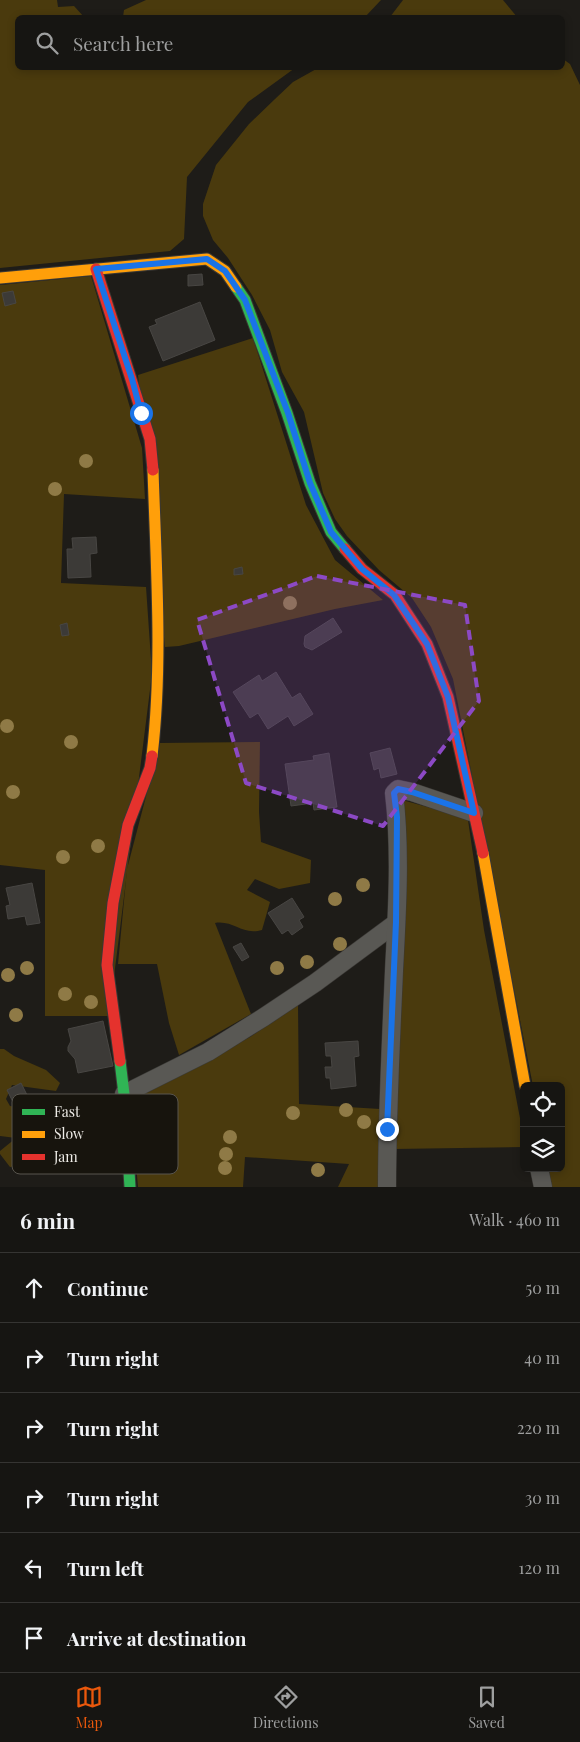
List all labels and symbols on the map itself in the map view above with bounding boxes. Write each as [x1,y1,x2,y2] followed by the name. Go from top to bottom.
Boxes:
[130,402,153,425] route start
[12,1094,178,1174] legend
[54,1102,81,1121] text: Fast
[376,1118,399,1141] route end
[54,1124,84,1143] text: Slow
[53,1147,78,1166] text: Jam

